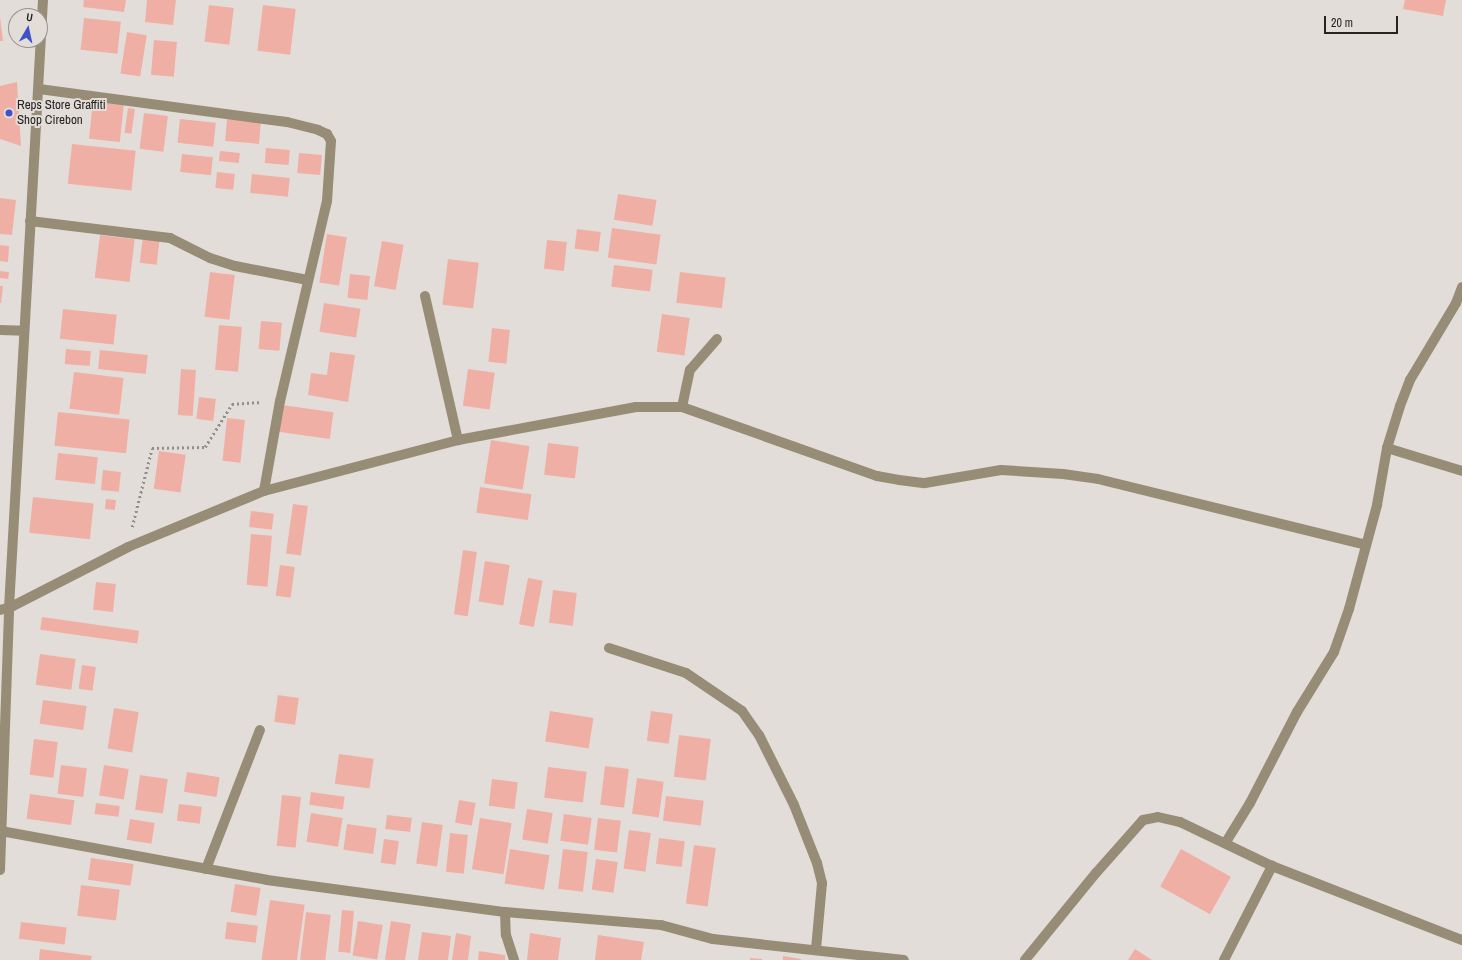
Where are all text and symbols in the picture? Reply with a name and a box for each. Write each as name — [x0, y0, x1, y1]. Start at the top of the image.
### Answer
north arrow — [8, 8, 48, 48]
scale bar — [1326, 8, 1400, 34]
text: U — [25, 10, 34, 25]
text: 20 m — [1331, 15, 1353, 31]
place label: Reps Store Graffiti Shop Cirebon — [17, 98, 106, 129]
marker: Reps Store Graffiti Shop Cirebon — [4, 108, 14, 118]

